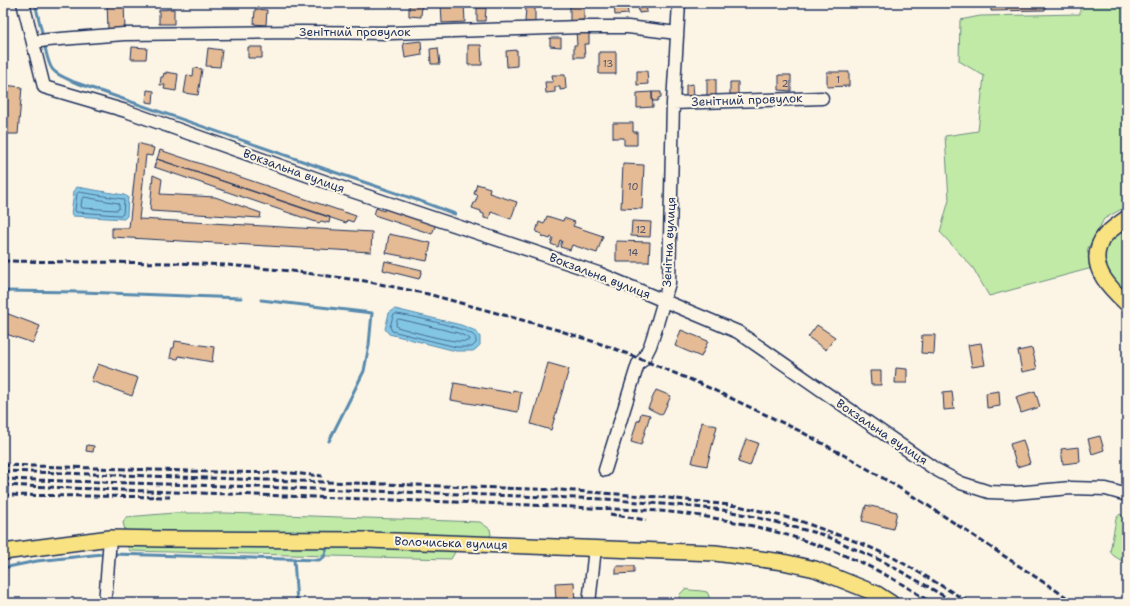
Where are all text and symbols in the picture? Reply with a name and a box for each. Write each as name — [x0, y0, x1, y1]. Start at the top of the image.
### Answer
street label: Зенітний провулок — [299, 24, 411, 40]
house number: 13 — [603, 57, 613, 70]
house number: 1 — [836, 73, 840, 86]
house number: 2 — [782, 77, 789, 90]
street label: Зенітний провулок — [691, 90, 804, 110]
street label: Вокзальна вулиця — [241, 145, 347, 197]
house number: 10 — [628, 180, 638, 193]
street label: Зенітна вулиця — [659, 196, 679, 288]
house number: 12 — [636, 223, 646, 236]
house number: 14 — [628, 246, 638, 259]
street label: Вокзальна вулиця — [547, 249, 653, 303]
street label: Вокзальна вулиця — [833, 395, 931, 469]
street label: Волочиська вулиця — [394, 533, 508, 553]

